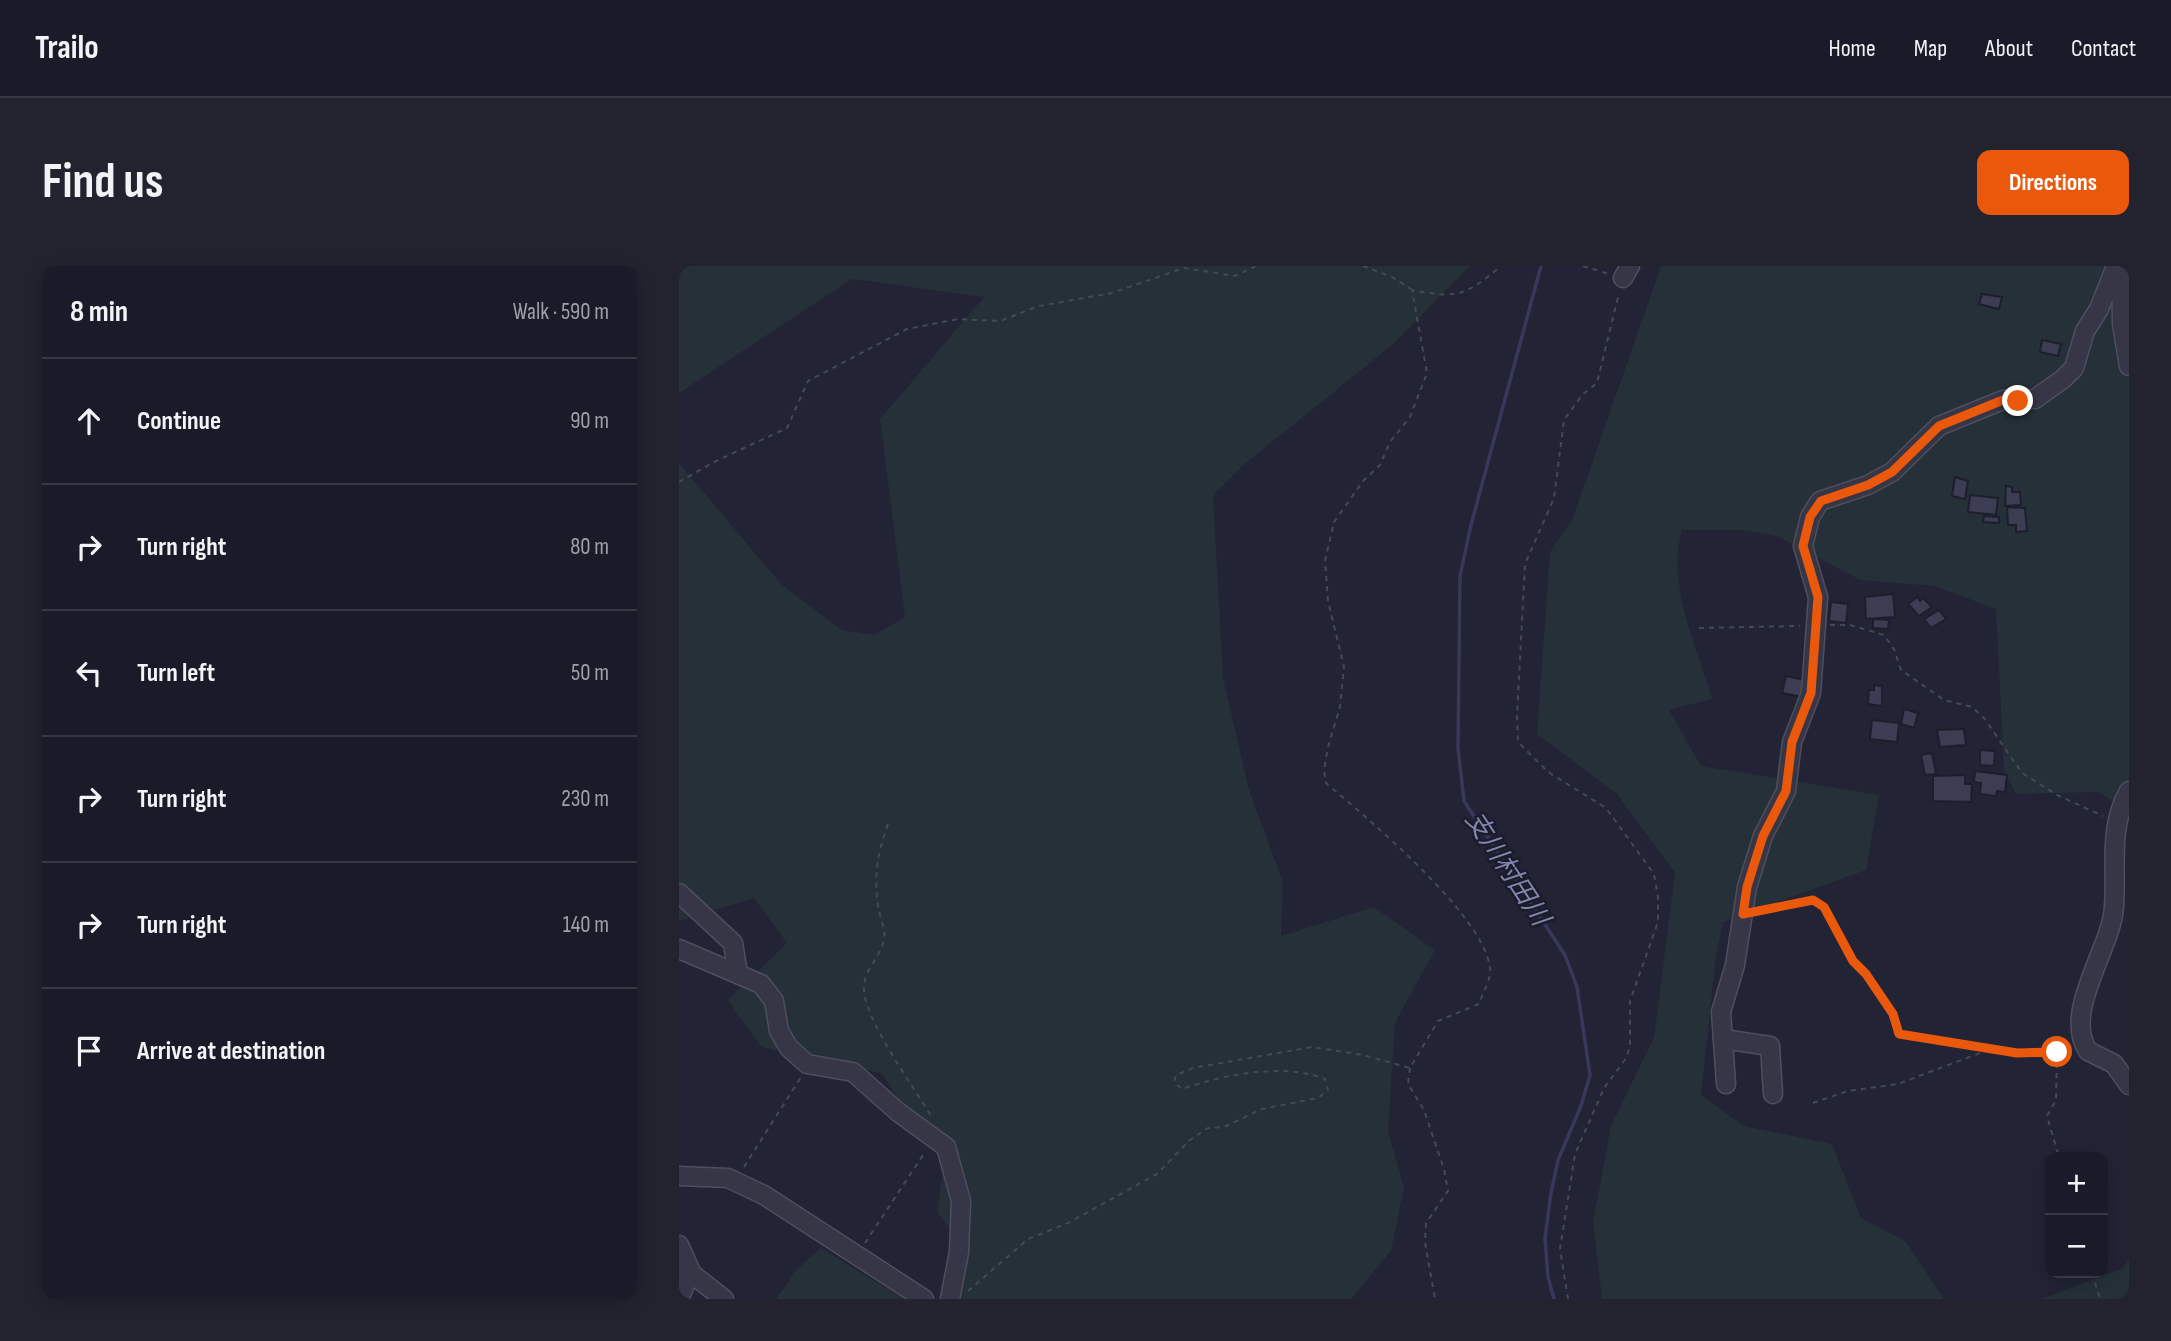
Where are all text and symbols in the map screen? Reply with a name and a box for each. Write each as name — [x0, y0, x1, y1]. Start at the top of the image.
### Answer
text: Trailo — [35, 28, 99, 68]
text: Home — [1828, 34, 1876, 63]
text: Map — [1914, 34, 1947, 63]
text: About — [1985, 34, 2033, 63]
text: Contact — [2071, 34, 2136, 63]
button: Directions — [1977, 150, 2129, 215]
text: Find us — [42, 153, 164, 212]
text: 8 min — [70, 294, 128, 330]
text: Walk · 590 m — [513, 298, 609, 326]
route end — [2002, 385, 2033, 416]
icon: ahead — [70, 402, 108, 440]
text: Continue — [137, 406, 221, 437]
text: 90 m — [570, 407, 609, 435]
icon: right — [70, 528, 108, 566]
text: Turn right — [137, 532, 226, 563]
text: 80 m — [570, 533, 609, 561]
icon: left — [70, 654, 108, 692]
text: Turn left — [137, 658, 215, 689]
text: 50 m — [571, 659, 609, 687]
icon: right — [70, 780, 108, 818]
text: Turn right — [137, 784, 226, 815]
text: 230 m — [561, 785, 609, 813]
water label: 支川村田川 — [1458, 806, 1557, 934]
icon: right — [70, 906, 108, 944]
text: Turn right — [137, 910, 226, 941]
text: 140 m — [563, 911, 609, 939]
icon: arrive — [70, 1032, 108, 1070]
text: Arrive at destination — [137, 1036, 325, 1067]
route start — [2041, 1036, 2072, 1067]
map controls — [2045, 1152, 2108, 1278]
button: + — [2045, 1152, 2108, 1215]
button: − — [2045, 1215, 2108, 1278]

